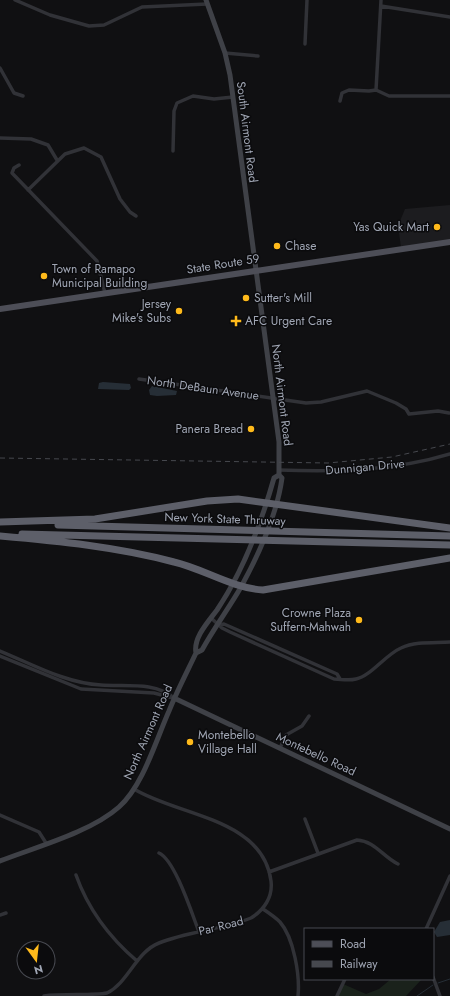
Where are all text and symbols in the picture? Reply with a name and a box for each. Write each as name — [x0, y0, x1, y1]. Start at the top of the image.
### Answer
street label: South Airmont Road — [232, 80, 262, 184]
place label: Yas Quick Mart — [353, 218, 429, 236]
marker: Yas Quick Mart — [432, 222, 442, 232]
place label: Chase — [285, 237, 316, 255]
marker: Chase — [272, 241, 282, 251]
street label: State Route 59 — [185, 249, 261, 279]
place label: Town of Ramapo Municipal Building — [52, 260, 147, 292]
marker: Town of Ramapo Municipal Building — [39, 271, 49, 281]
place label: Sutter's Mill — [254, 289, 312, 307]
marker: Sutter's Mill — [241, 293, 251, 303]
place label: Jersey Mike's Subs — [112, 295, 172, 327]
marker: Jersey Mike's Subs — [174, 306, 184, 316]
place label: AFC Urgent Care — [245, 312, 332, 330]
marker: AFC Urgent Care — [230, 315, 242, 327]
street label: North Airmont Road — [267, 343, 297, 447]
street label: North DeBaun Avenue — [146, 371, 260, 405]
place label: Panera Bread — [176, 420, 243, 438]
marker: Panera Bread — [246, 424, 256, 434]
street label: Dunnigan Drive — [325, 455, 405, 479]
street label: New York State Thruway — [164, 508, 287, 530]
place label: Crowne Plaza Suffern-Mahwah — [270, 604, 351, 636]
marker: Crowne Plaza Suffern-Mahwah — [354, 615, 364, 625]
street label: North Airmont Road — [119, 682, 177, 782]
place label: Montebello Village Hall — [198, 726, 257, 758]
street label: Montebello Road — [273, 728, 359, 780]
marker: Montebello Village Hall — [185, 737, 195, 747]
street label: Par Road — [197, 912, 245, 940]
legend — [304, 928, 434, 980]
text: Road — [340, 935, 366, 953]
north arrow — [16, 940, 56, 980]
text: Railway — [340, 955, 378, 973]
text: N — [32, 961, 45, 979]

